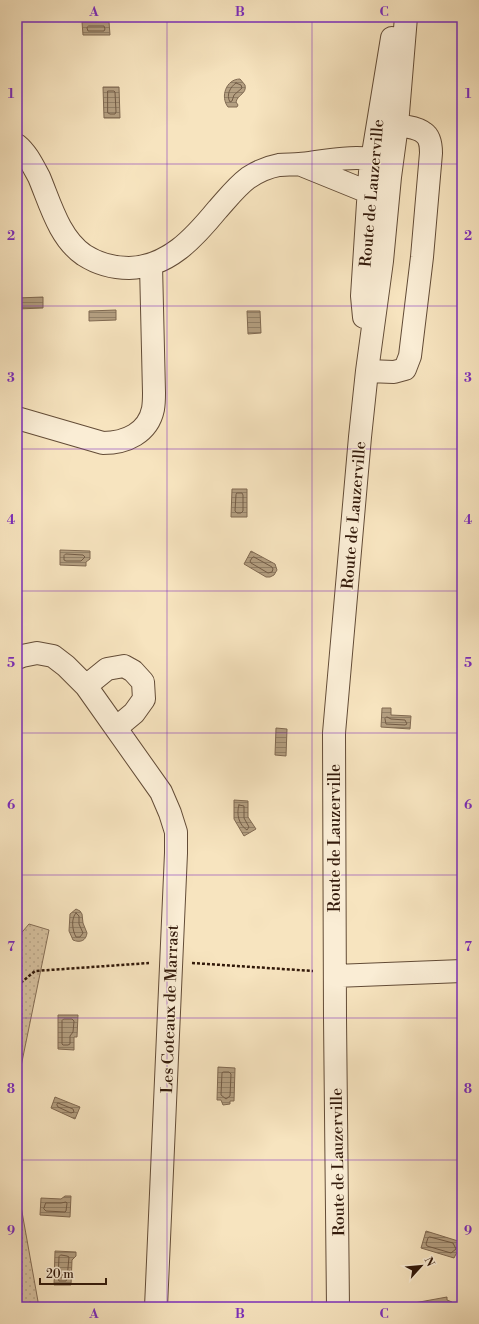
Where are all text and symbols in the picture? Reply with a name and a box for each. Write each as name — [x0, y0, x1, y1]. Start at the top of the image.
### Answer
text: A — [88, 4, 99, 20]
text: B — [235, 4, 245, 20]
text: C — [379, 4, 389, 20]
text: 1 — [8, 86, 15, 102]
text: 1 — [465, 86, 472, 102]
street label: Route de Lauzerville — [356, 118, 388, 268]
text: 2 — [7, 228, 15, 244]
text: 2 — [464, 228, 472, 244]
text: 3 — [7, 370, 15, 386]
text: 3 — [464, 370, 472, 386]
street label: Route de Lauzerville — [338, 440, 370, 590]
text: 4 — [7, 512, 16, 528]
text: 4 — [464, 512, 473, 528]
text: 5 — [7, 655, 15, 671]
text: 5 — [464, 655, 472, 671]
street label: Route de Lauzerville — [325, 764, 345, 912]
text: 6 — [7, 797, 15, 813]
text: 6 — [464, 797, 472, 813]
street label: Les Coteaux de Marrast — [157, 924, 183, 1094]
text: 7 — [7, 939, 15, 955]
text: 7 — [464, 939, 472, 955]
text: 8 — [7, 1081, 15, 1097]
text: 8 — [464, 1081, 472, 1097]
street label: Route de Lauzerville — [327, 1088, 349, 1236]
text: 9 — [7, 1223, 15, 1239]
text: 9 — [464, 1223, 472, 1239]
north arrow — [401, 1246, 441, 1286]
text: N — [421, 1255, 437, 1269]
scale bar — [40, 1260, 106, 1286]
text: 20 m — [46, 1267, 74, 1282]
text: A — [88, 1306, 99, 1322]
text: B — [235, 1306, 245, 1322]
text: C — [379, 1306, 389, 1322]

